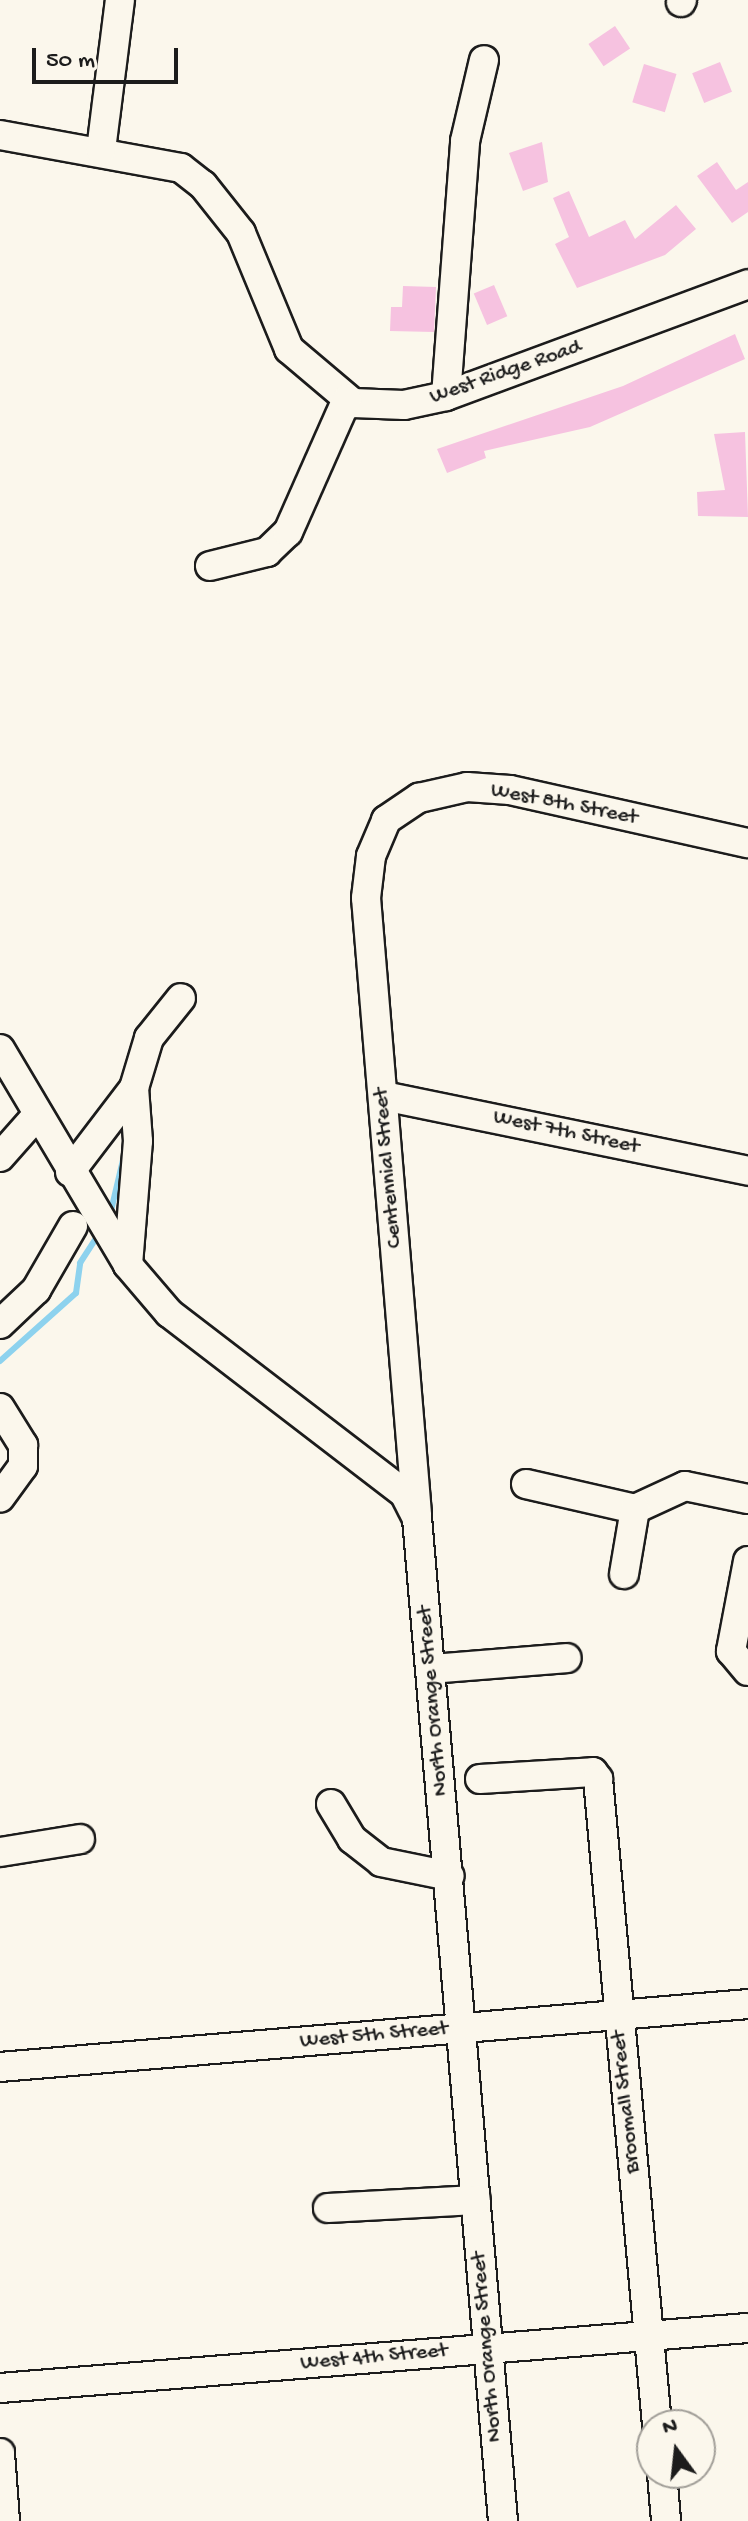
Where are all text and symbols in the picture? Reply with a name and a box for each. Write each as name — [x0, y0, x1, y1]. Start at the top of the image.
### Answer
scale bar — [36, 32, 182, 82]
text: 50 m — [46, 47, 95, 76]
street label: West Ridge Road — [427, 335, 585, 411]
street label: West 8th Street — [488, 778, 640, 832]
street label: Centennial Street — [369, 1087, 409, 1249]
street label: West 7th Street — [491, 1105, 641, 1161]
street label: North Orange Street — [413, 1605, 455, 1797]
street label: West 5th Street — [299, 2016, 449, 2056]
street label: Broomall Street — [606, 2029, 648, 2175]
street label: North Orange Street — [467, 2251, 509, 2443]
street label: West 4th Street — [299, 2338, 449, 2378]
north arrow — [636, 2409, 716, 2489]
text: N — [660, 2413, 681, 2442]

